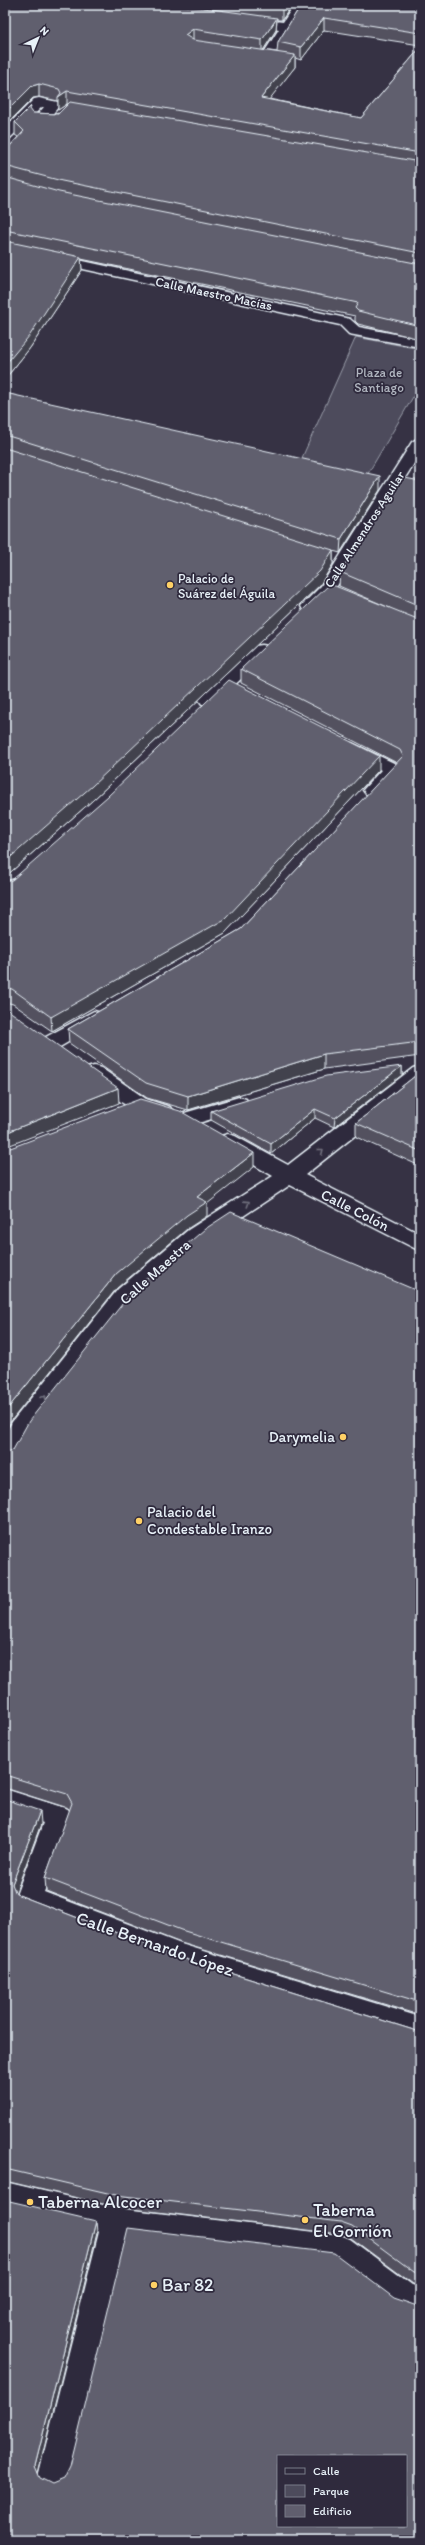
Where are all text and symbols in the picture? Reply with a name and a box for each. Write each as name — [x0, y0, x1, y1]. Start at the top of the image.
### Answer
north arrow — [18, 18, 58, 58]
text: N — [37, 24, 52, 38]
street label: Calle Maestro Macías — [154, 274, 274, 313]
park label: Plaza de Santiago — [354, 365, 404, 395]
street label: Calle Almendros Aguilar — [321, 468, 408, 590]
place label: Palacio de Suárez del Águila — [178, 571, 276, 601]
marker: Palacio de Suárez del Águila — [165, 580, 175, 590]
one-way arrow — [316, 1149, 323, 1156]
street label: Calle Colón — [318, 1185, 393, 1235]
one-way arrow — [243, 1200, 250, 1208]
street label: Calle Maestra — [116, 1235, 195, 1308]
one-way arrow — [40, 1395, 47, 1402]
place label: Darymelia — [269, 1428, 335, 1446]
marker: Darymelia — [338, 1432, 348, 1442]
place label: Palacio del Condestable Iranzo — [147, 1503, 272, 1538]
marker: Palacio del Condestable Iranzo — [134, 1516, 144, 1526]
street label: Calle Bernardo López — [73, 1907, 237, 1981]
place label: Taberna Alcocer — [38, 2191, 163, 2213]
marker: Taberna Alcocer — [25, 2197, 35, 2207]
place label: Taberna El Gorrión — [313, 2199, 392, 2242]
marker: Taberna El Gorrión — [300, 2215, 310, 2225]
place label: Bar 82 — [162, 2274, 214, 2296]
marker: Bar 82 — [149, 2280, 159, 2290]
legend — [277, 2455, 407, 2527]
text: Calle — [313, 2464, 340, 2478]
text: Parque — [313, 2484, 349, 2498]
text: Edificio — [313, 2504, 352, 2518]

